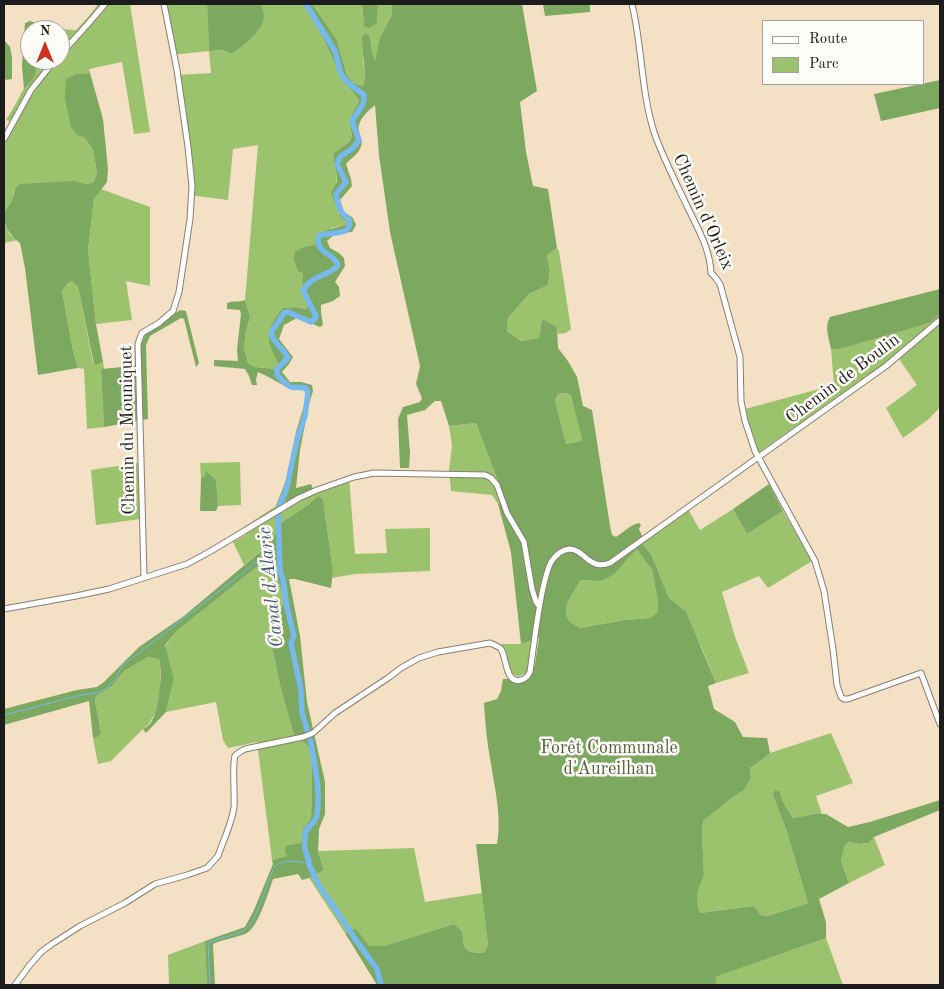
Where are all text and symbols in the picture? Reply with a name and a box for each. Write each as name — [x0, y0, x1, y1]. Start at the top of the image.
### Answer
north arrow — [20, 20, 70, 70]
legend — [762, 20, 924, 85]
text: N — [40, 24, 50, 38]
text: Route — [809, 32, 847, 47]
text: Parc — [809, 57, 839, 72]
street label: Chemin d'Orleix — [668, 150, 738, 274]
street label: Chemin de Boulin — [782, 329, 904, 429]
street label: Chemin du Mouniquet — [116, 345, 140, 515]
water label: Canal d'Alaric — [253, 525, 289, 649]
park label: Forêt Communale d'Aureilhan — [540, 737, 678, 780]

